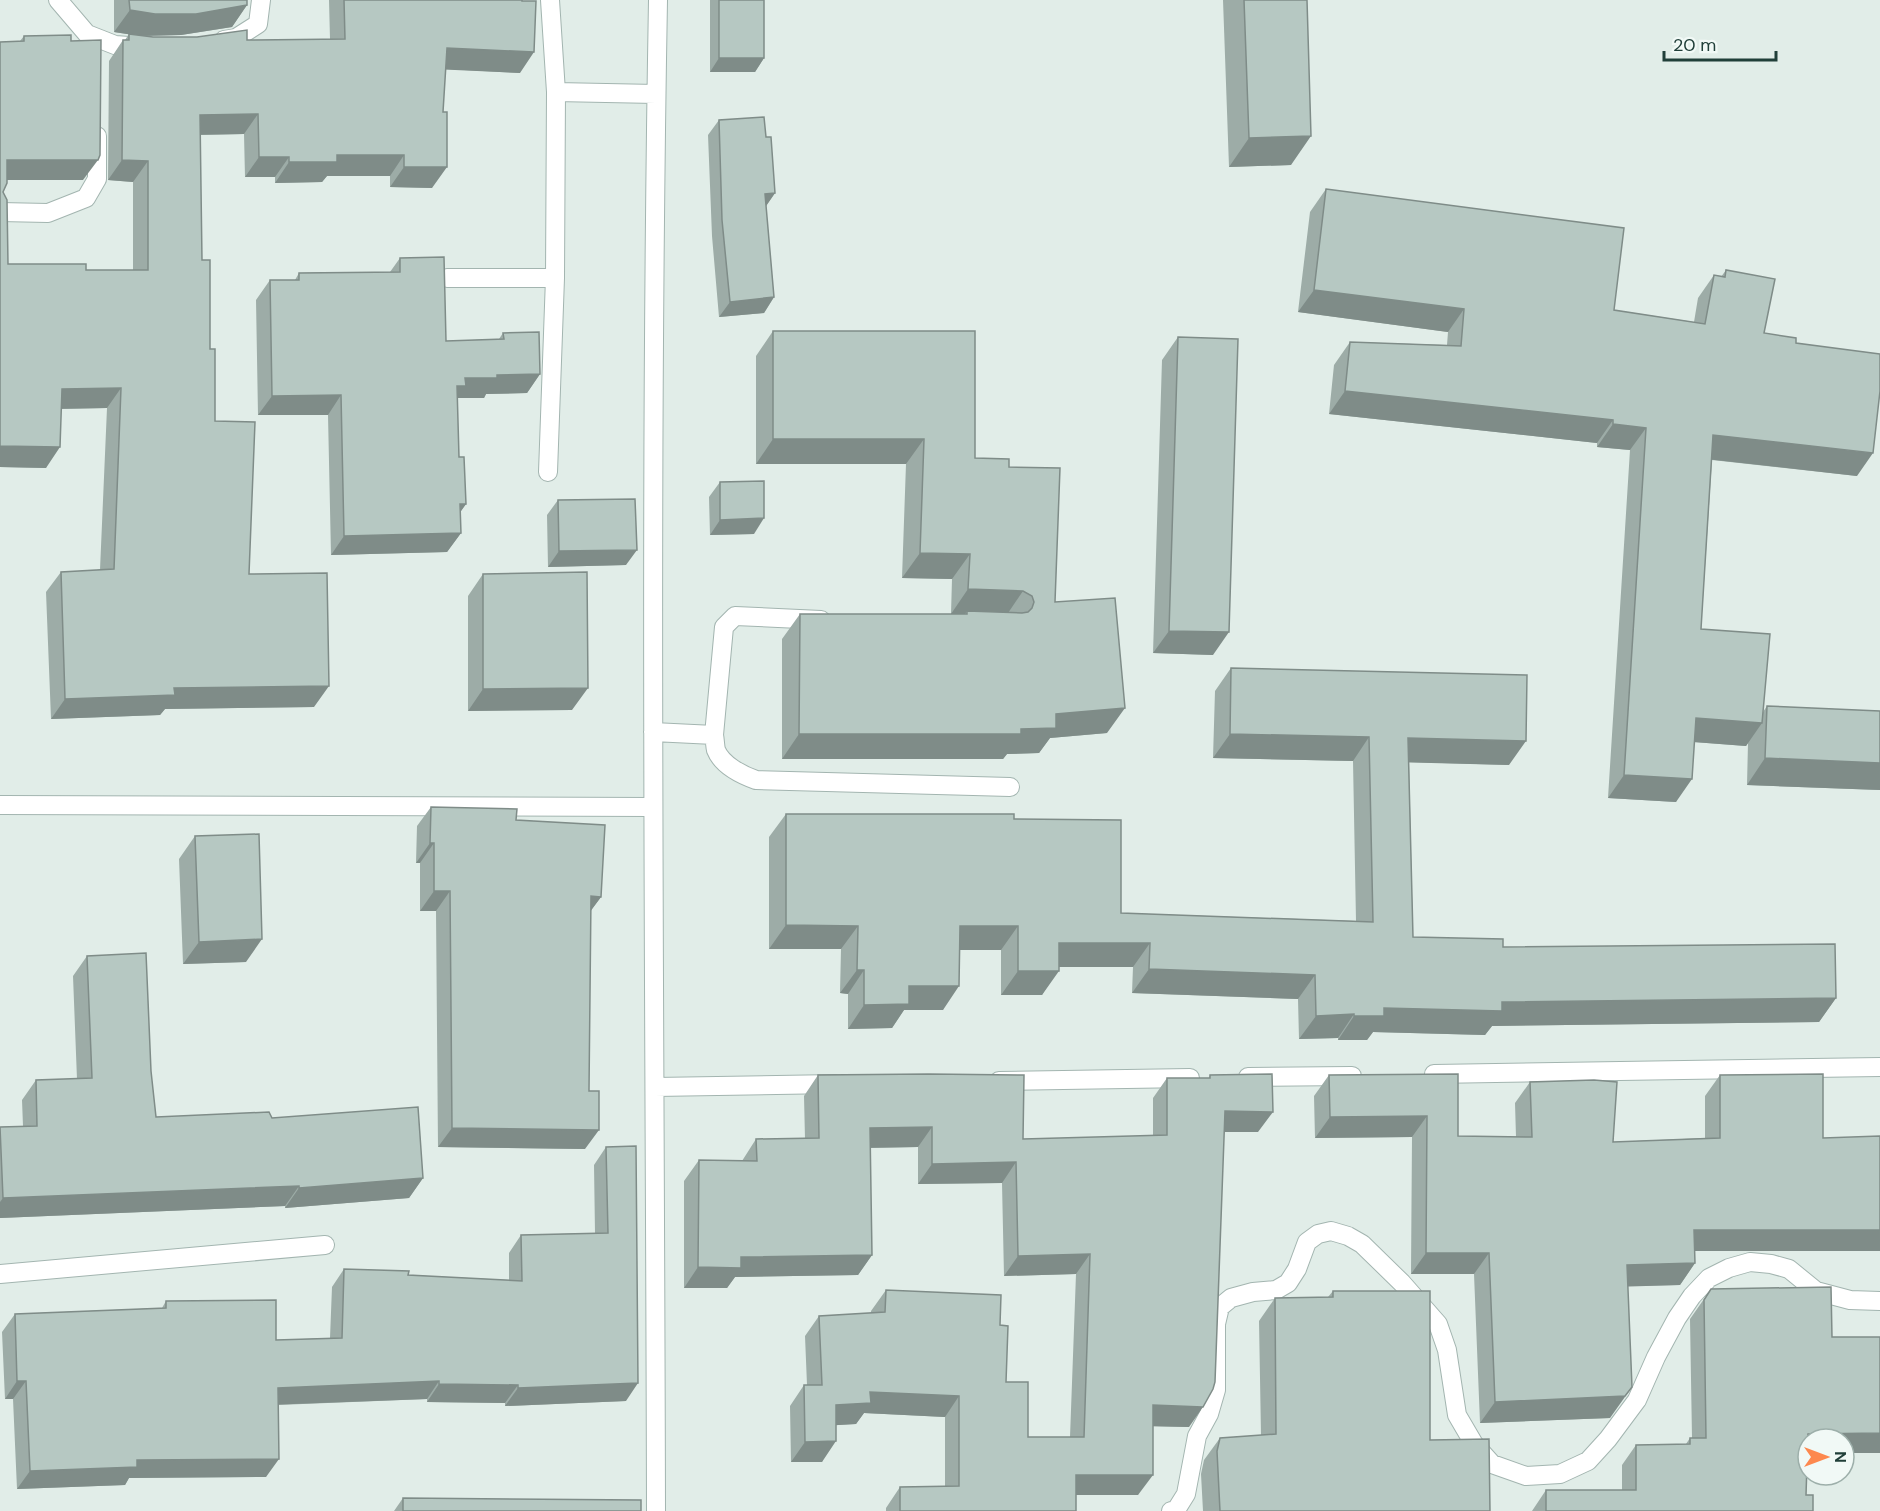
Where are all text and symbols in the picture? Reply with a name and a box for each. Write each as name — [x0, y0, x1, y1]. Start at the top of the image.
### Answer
scale bar — [1664, 24, 1776, 62]
text: 20 m — [1673, 33, 1716, 57]
north arrow — [1796, 1427, 1856, 1487]
text: N — [1830, 1451, 1851, 1463]

